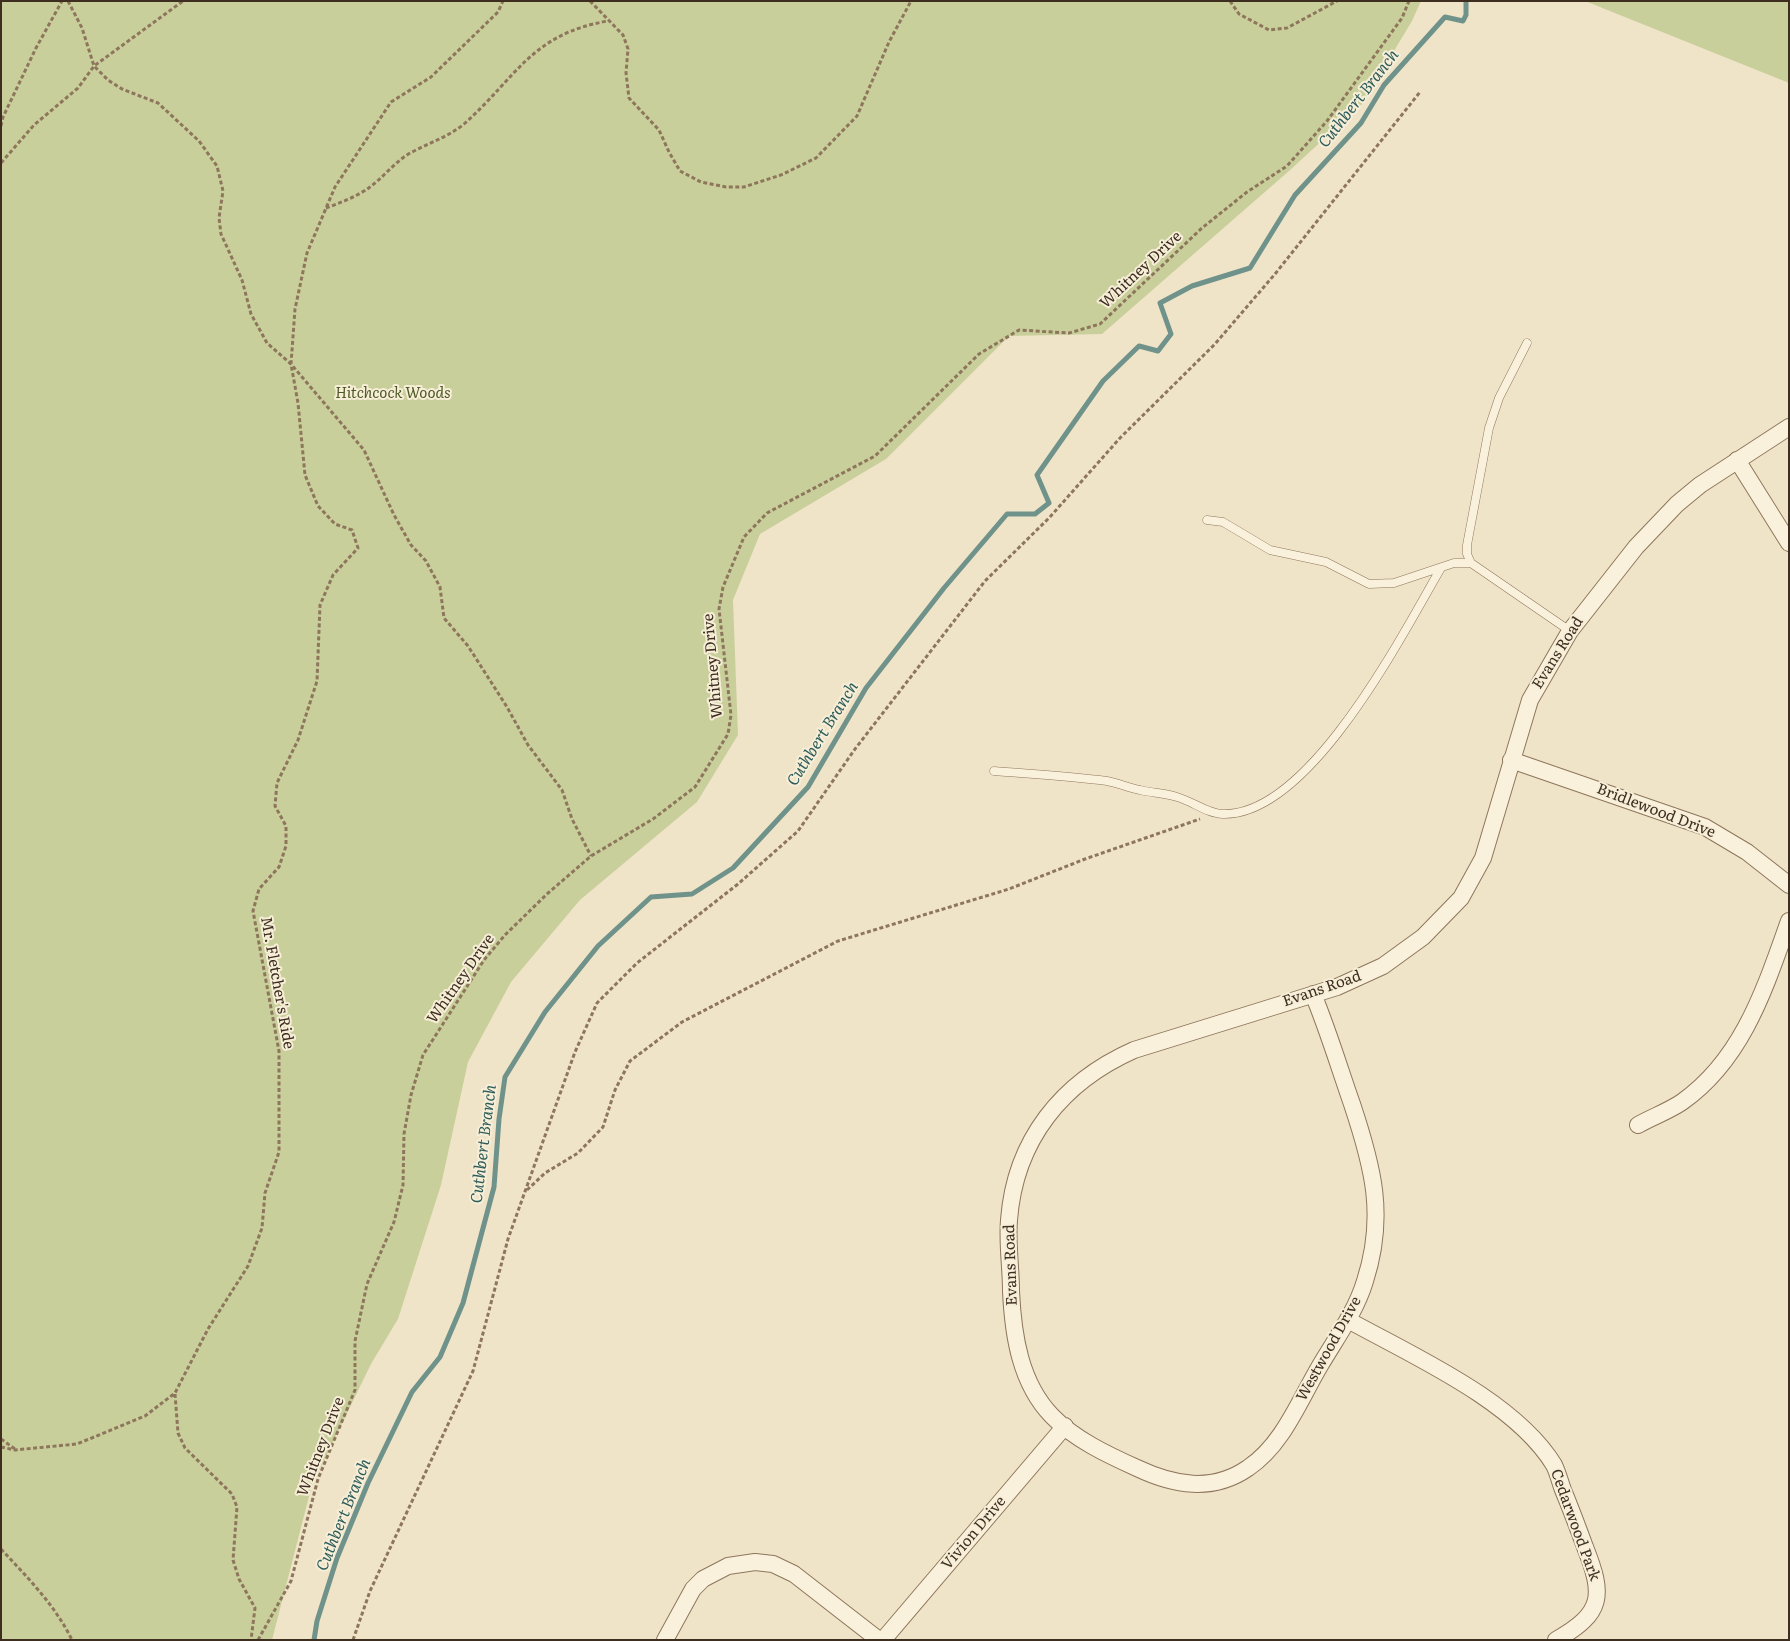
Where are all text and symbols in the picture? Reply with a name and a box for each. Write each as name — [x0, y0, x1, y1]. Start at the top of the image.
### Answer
water label: Cuthbert Branch — [1315, 46, 1403, 152]
street label: Whitney Drive — [1096, 228, 1186, 312]
park label: Hitchcock Woods — [335, 385, 451, 403]
street label: Whitney Drive — [699, 613, 727, 719]
street label: Evans Road — [1529, 614, 1587, 692]
water label: Cuthbert Branch — [783, 678, 863, 790]
street label: Bridlewood Drive — [1594, 780, 1718, 842]
street label: Mr. Fletcher's Ride — [257, 916, 297, 1050]
street label: Whitney Drive — [423, 931, 499, 1027]
street label: Evans Road — [1280, 967, 1364, 1011]
water label: Cuthbert Branch — [467, 1084, 501, 1204]
street label: Evans Road — [1001, 1224, 1021, 1306]
street label: Westwood Drive — [1293, 1294, 1365, 1404]
street label: Whitney Drive — [294, 1395, 348, 1499]
water label: Cuthbert Branch — [313, 1456, 375, 1574]
street label: Cedarwood Park — [1546, 1467, 1604, 1583]
street label: Vivion Drive — [938, 1493, 1010, 1573]

